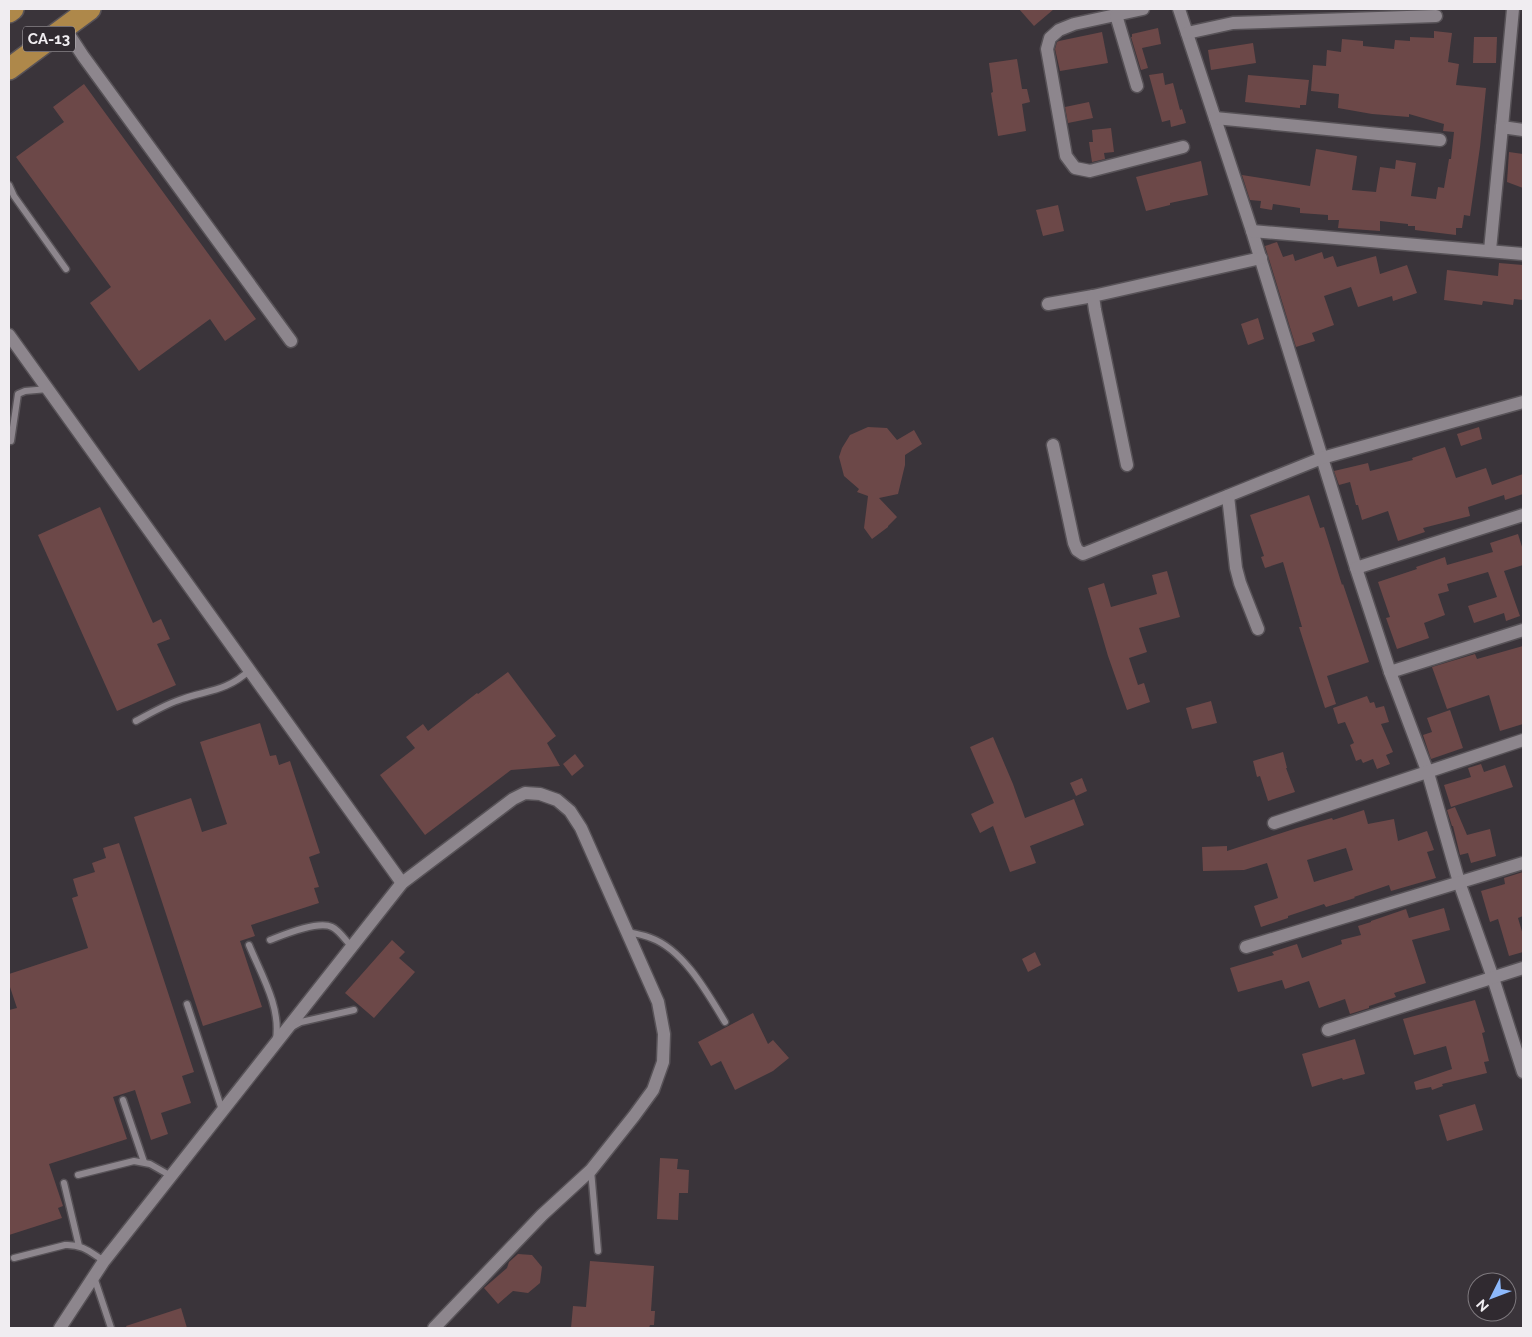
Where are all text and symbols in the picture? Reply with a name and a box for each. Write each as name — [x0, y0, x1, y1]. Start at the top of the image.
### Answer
road number: CA-13 — [23, 26, 75, 52]
north arrow — [1467, 1272, 1517, 1322]
text: N — [1473, 1296, 1492, 1315]

